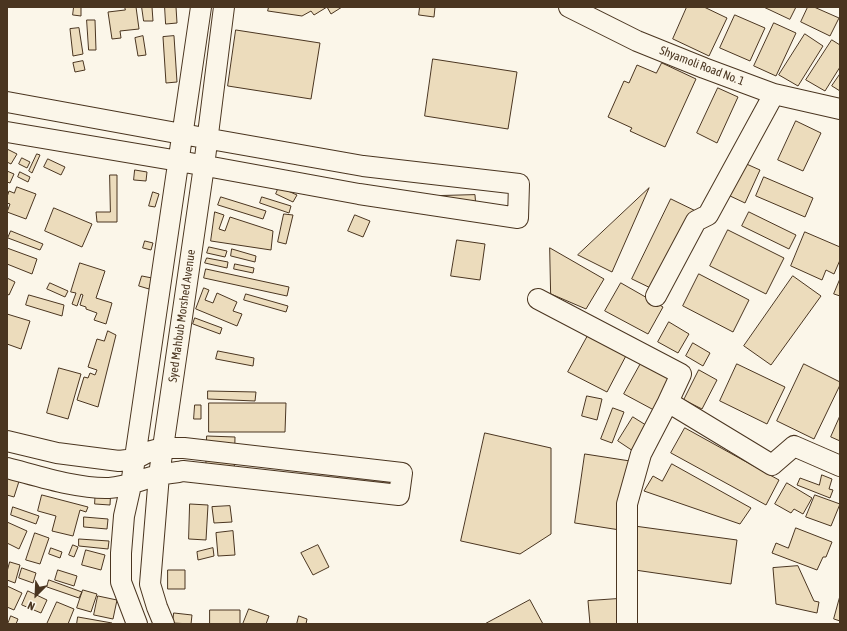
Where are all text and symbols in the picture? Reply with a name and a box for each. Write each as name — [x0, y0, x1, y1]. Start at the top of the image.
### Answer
street label: Shyamoli Road No. 1 — [657, 43, 747, 89]
street label: Syed Mahbub Morshed Avenue — [166, 249, 198, 383]
north arrow — [16, 575, 56, 615]
text: N — [26, 599, 37, 613]

